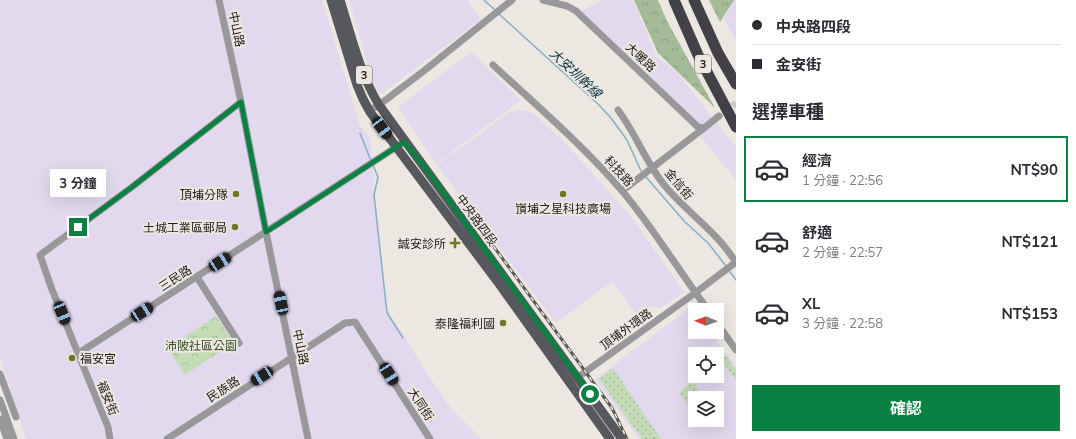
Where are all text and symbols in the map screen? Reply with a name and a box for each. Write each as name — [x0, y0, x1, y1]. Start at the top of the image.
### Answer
street label: 中山路 — [226, 10, 248, 48]
text: 中央路四段 — [776, 17, 851, 36]
street label: 大暖路 — [623, 39, 659, 75]
water label: 大安圳幹線 — [547, 45, 607, 102]
road number: 3 — [695, 55, 711, 73]
text: 金安街 — [776, 55, 821, 74]
road number: 3 — [356, 66, 372, 84]
text: 選擇車種 — [752, 100, 824, 123]
car — [370, 115, 394, 141]
icon: car — [754, 151, 790, 187]
text: 經濟 — [802, 151, 832, 170]
street label: 科技路 — [601, 153, 637, 189]
text: NT$90 — [1010, 160, 1058, 179]
street label: 金信街 — [662, 165, 696, 203]
callout: 3 分鐘 — [50, 169, 106, 197]
text: 1 分鐘 · 22:56 — [802, 172, 883, 188]
text: 3 分鐘 — [59, 175, 97, 191]
place label: 頂埔分隊 — [180, 187, 228, 202]
marker: 頂埔分隊 — [231, 189, 241, 199]
marker: 嵿埔之星科技廣場 — [558, 189, 568, 199]
street label: 中央路四段 — [453, 191, 501, 249]
place label: 嵿埔之星科技廣場 — [515, 201, 611, 216]
route end — [69, 218, 87, 236]
place label: 土城工業區郵局 — [143, 220, 227, 235]
marker: 土城工業區郵局 — [230, 222, 240, 232]
icon: car — [754, 223, 790, 259]
text: 舒適 — [802, 223, 832, 242]
text: NT$121 — [1001, 232, 1058, 251]
place label: 誠安診所 — [398, 236, 446, 251]
marker: 誠安診所 — [449, 237, 461, 249]
text: 2 分鐘 · 22:57 — [802, 244, 883, 260]
car — [207, 250, 233, 274]
street label: 三民路 — [156, 262, 194, 294]
car — [273, 290, 289, 316]
text: XL — [802, 294, 820, 313]
icon: car — [754, 295, 790, 331]
car — [52, 300, 72, 326]
car — [129, 300, 155, 324]
north arrow — [688, 303, 724, 339]
map controls — [688, 303, 724, 427]
text: NT$153 — [1001, 304, 1058, 323]
street label: 頂埔外環路 — [597, 305, 655, 353]
text: 3 分鐘 · 22:58 — [802, 315, 883, 331]
place label: 泰隆福利國 — [435, 316, 495, 331]
marker: 泰隆福利國 — [498, 318, 508, 328]
street label: 中山路 — [290, 328, 312, 366]
park label: 沛陂社區公園 — [165, 338, 237, 353]
button: locate — [688, 347, 724, 383]
place label: 福安宮 — [80, 351, 116, 366]
marker: 福安宮 — [67, 353, 77, 363]
car — [377, 361, 401, 387]
car — [249, 364, 275, 388]
street label: 民族路 — [204, 373, 242, 405]
street label: 福安街 — [94, 378, 122, 418]
street label: 大同街 — [405, 385, 437, 423]
route start — [581, 385, 599, 403]
button: 確認 — [752, 385, 1060, 431]
button: layers — [688, 391, 724, 427]

